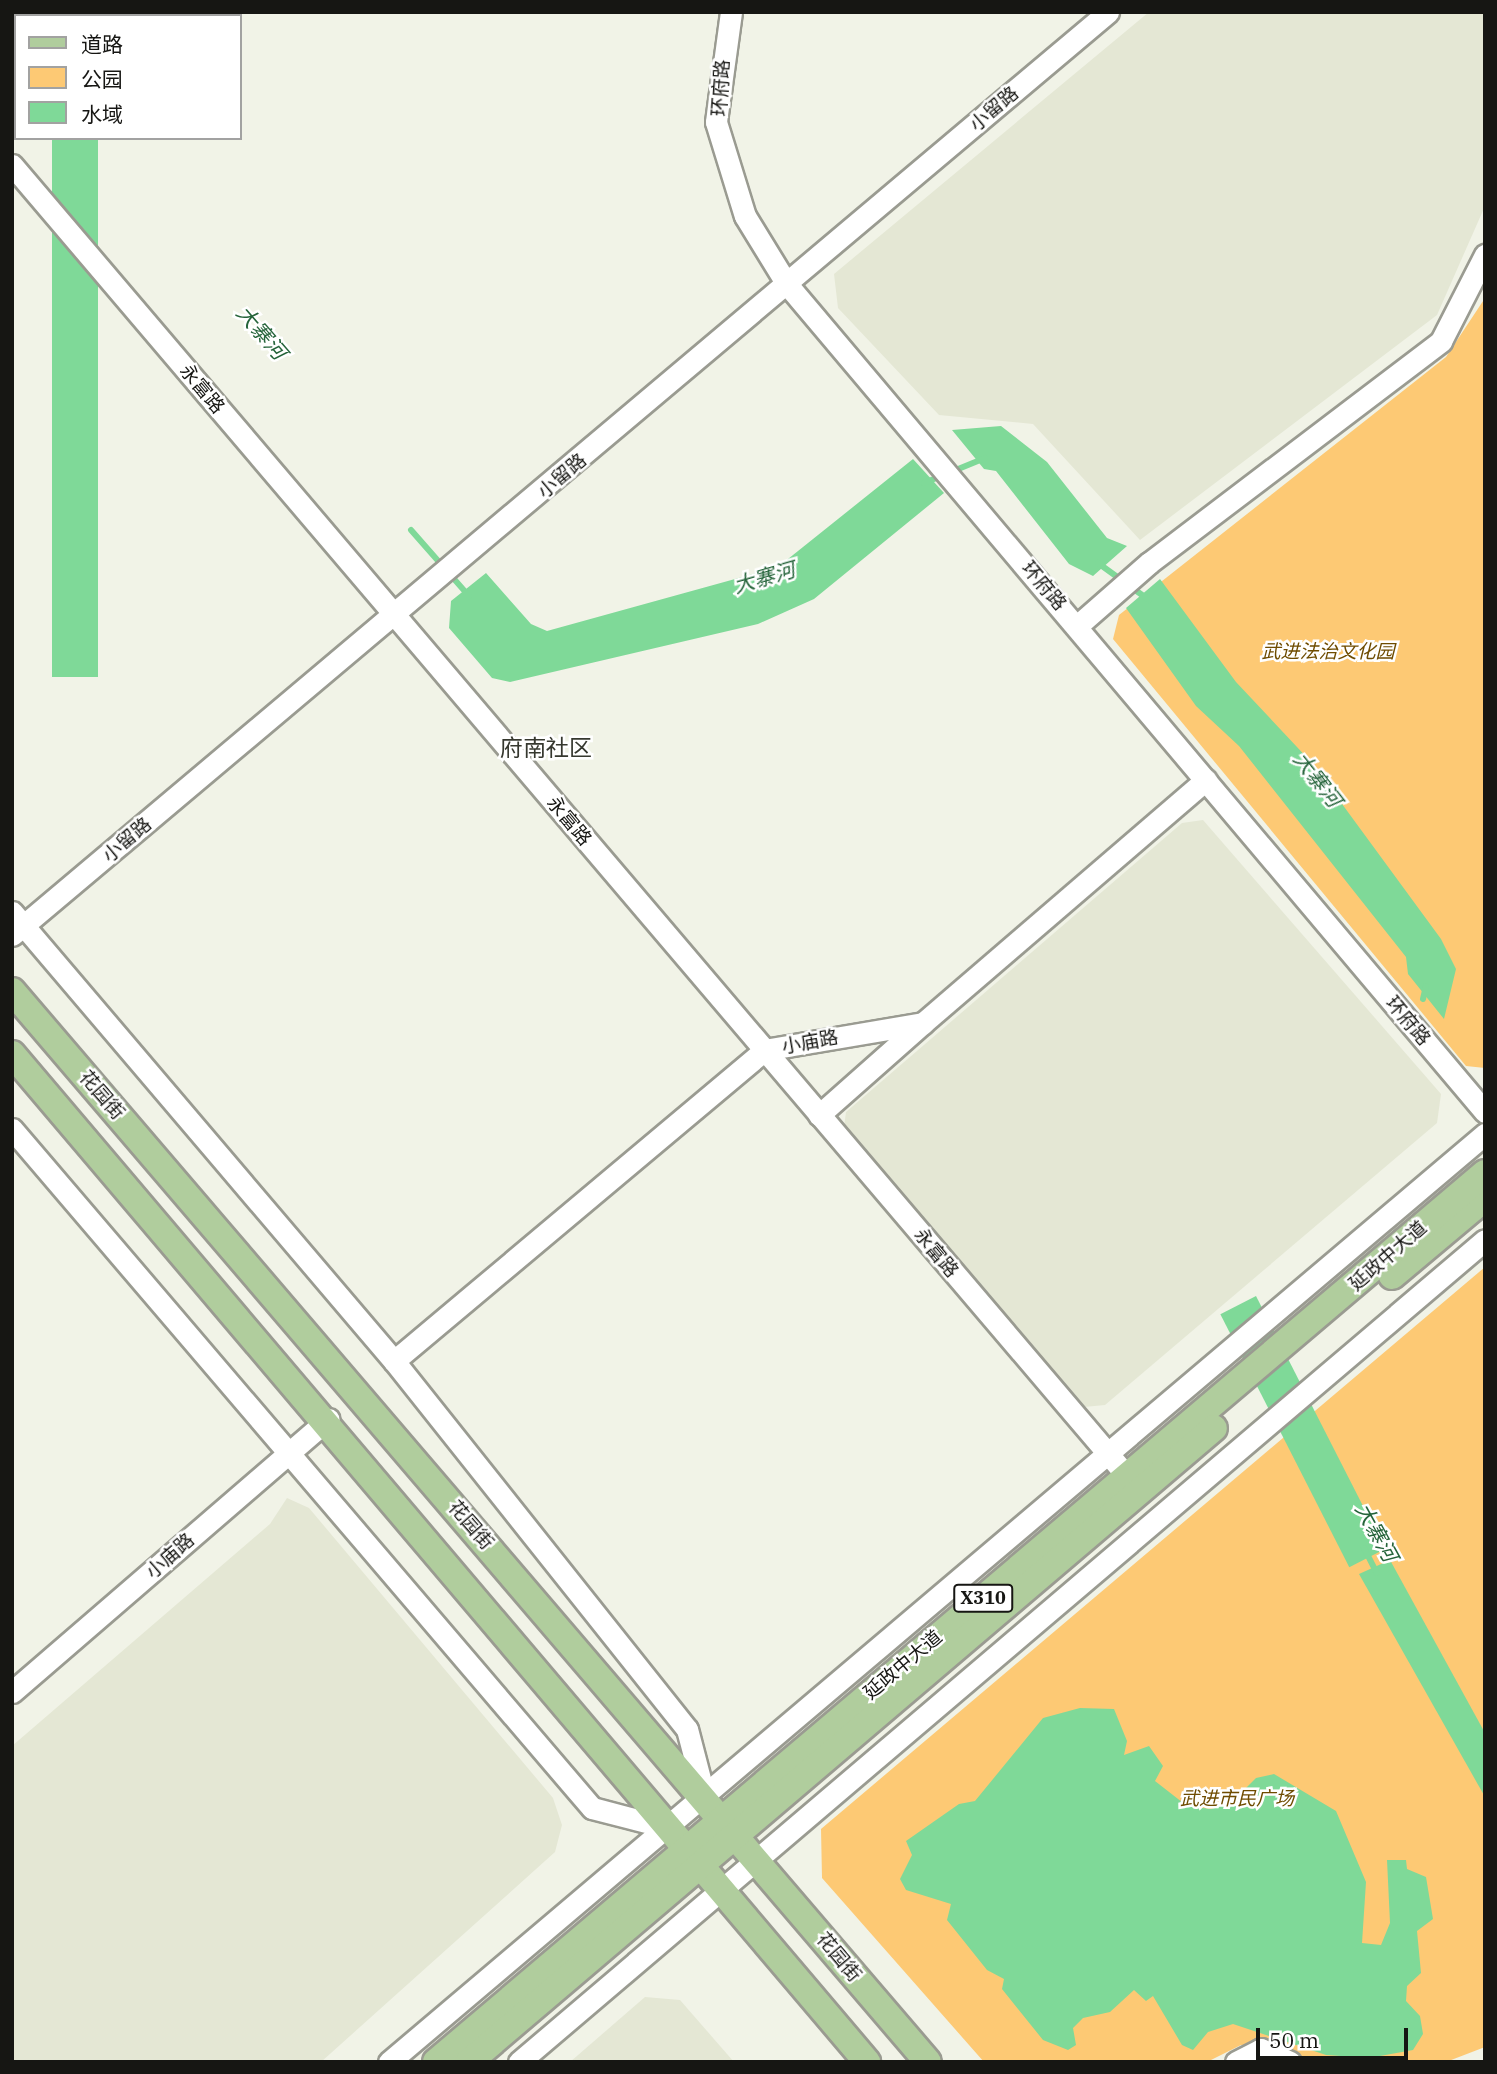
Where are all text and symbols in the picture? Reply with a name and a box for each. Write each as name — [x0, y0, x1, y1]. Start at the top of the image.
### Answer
legend — [14, 14, 242, 140]
text: 道路 — [81, 30, 123, 58]
street label: 环府路 — [708, 59, 734, 117]
text: 公园 — [81, 65, 123, 93]
street label: 小留路 — [965, 82, 1023, 136]
text: 水域 — [81, 100, 123, 128]
water label: 大寨河 — [232, 300, 292, 364]
street label: 永富路 — [175, 360, 229, 418]
street label: 小留路 — [533, 449, 591, 503]
water label: 大寨河 — [730, 556, 798, 598]
street label: 环府路 — [1017, 557, 1071, 615]
park label: 武进法治文化园 — [1262, 641, 1394, 663]
district label: 府南社区 — [500, 733, 592, 761]
water label: 大寨河 — [1289, 746, 1347, 812]
street label: 永富路 — [542, 792, 596, 850]
street label: 小留路 — [98, 813, 156, 867]
street label: 环府路 — [1381, 992, 1435, 1050]
street label: 小庙路 — [780, 1026, 840, 1058]
street label: 花园街 — [75, 1066, 129, 1124]
street label: 延政中大道 — [1345, 1216, 1431, 1296]
street label: 永富路 — [909, 1224, 963, 1282]
street label: 花园街 — [444, 1496, 498, 1554]
water label: 大寨河 — [1351, 1498, 1403, 1566]
street label: 小庙路 — [141, 1529, 199, 1583]
road number: X310 — [953, 1583, 1013, 1612]
street label: 延政中大道 — [859, 1626, 947, 1704]
park label: 武进市民广场 — [1180, 1788, 1294, 1810]
street label: 花园街 — [812, 1928, 866, 1986]
scale bar — [1259, 2014, 1411, 2058]
text: 50 m — [1269, 2026, 1319, 2054]

